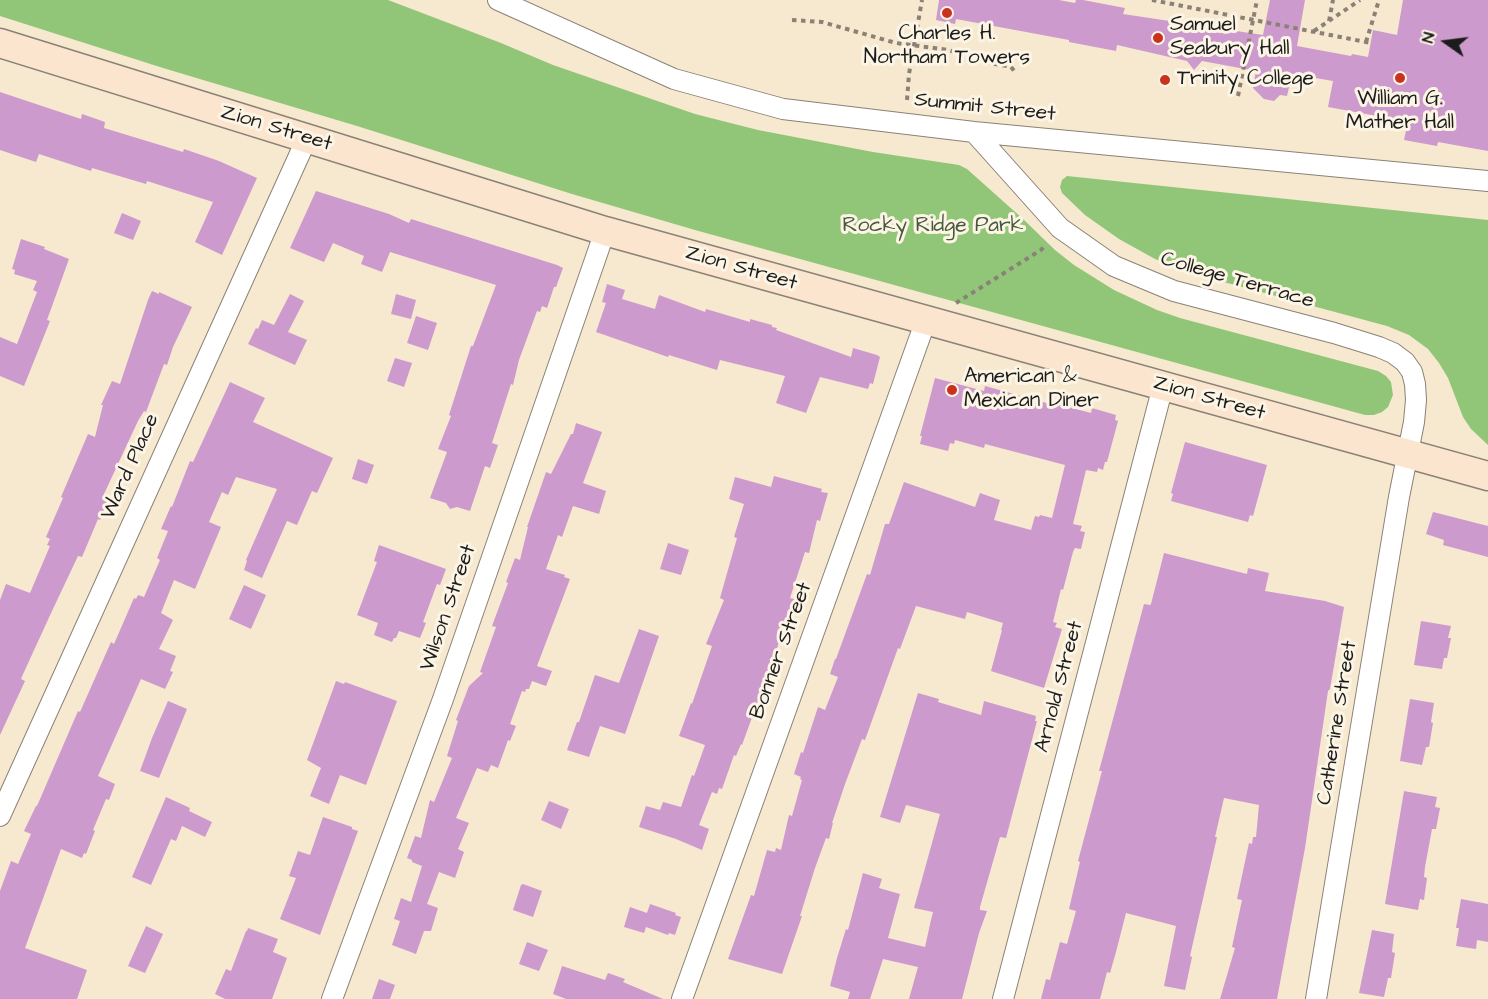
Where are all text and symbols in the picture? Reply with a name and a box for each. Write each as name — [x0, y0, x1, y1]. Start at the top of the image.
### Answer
marker: Charles H. Northam Towers — [940, 6, 954, 20]
north arrow — [1416, 12, 1476, 72]
place label: Samuel Seabury Hall — [1170, 13, 1290, 63]
place label: Charles H. Northam Towers — [864, 22, 1030, 72]
text: N — [1417, 30, 1440, 45]
marker: Samuel Seabury Hall — [1151, 31, 1165, 45]
place label: Trinity College — [1177, 67, 1314, 93]
marker: William G. Mather Hall — [1393, 71, 1407, 85]
marker: Trinity College — [1158, 73, 1172, 87]
place label: William G. Mather Hall — [1346, 87, 1454, 137]
street label: Summit Street — [913, 88, 1057, 128]
street label: Zion Street — [217, 100, 335, 158]
park label: Rocky Ridge Park — [843, 214, 1023, 240]
street label: Zion Street — [682, 241, 800, 297]
street label: College Terrace — [1157, 247, 1317, 315]
place label: American & Mexican Diner — [964, 365, 1099, 415]
street label: Zion Street — [1150, 371, 1268, 427]
marker: American & Mexican Diner — [945, 383, 959, 397]
street label: Ward Place — [96, 410, 166, 524]
street label: Wilson Street — [416, 541, 482, 675]
street label: Bonner Street — [746, 579, 818, 723]
street label: Arnold Street — [1030, 619, 1090, 755]
street label: Catherine Street — [1313, 639, 1363, 807]

